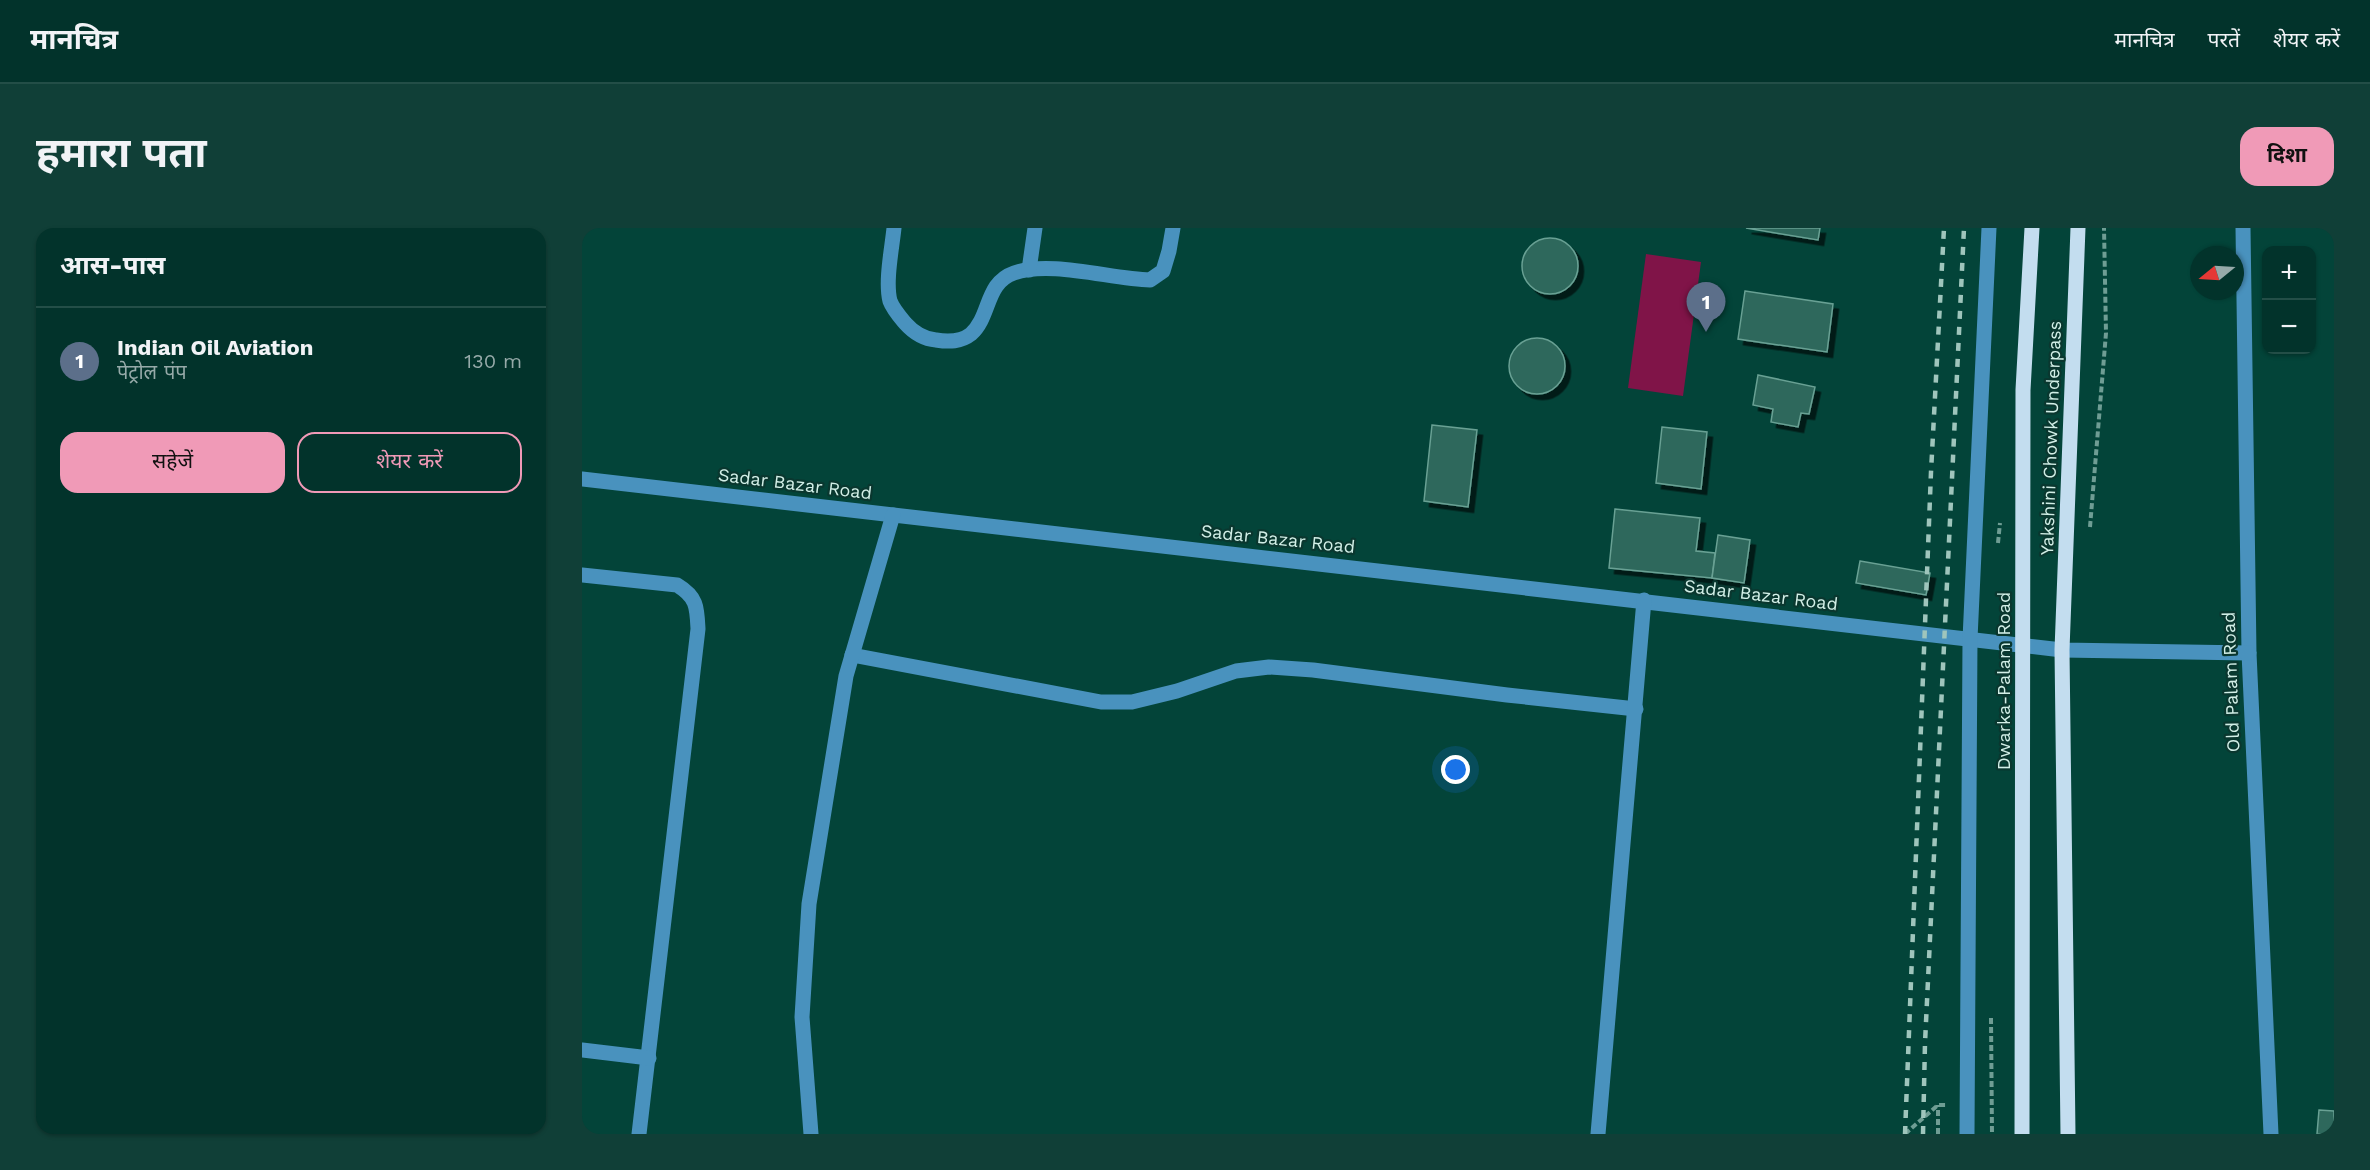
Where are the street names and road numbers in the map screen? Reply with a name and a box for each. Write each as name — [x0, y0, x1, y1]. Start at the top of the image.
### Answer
street label: Yakshini Chowk Underpass — [2036, 320, 2065, 556]
street label: Sadar Bazar Road — [717, 464, 873, 503]
street label: Sadar Bazar Road — [1200, 520, 1356, 557]
street label: Sadar Bazar Road — [1683, 575, 1839, 614]
street label: Dwarka-Palam Road — [1993, 592, 2014, 770]
street label: Old Palam Road — [2218, 611, 2243, 753]

